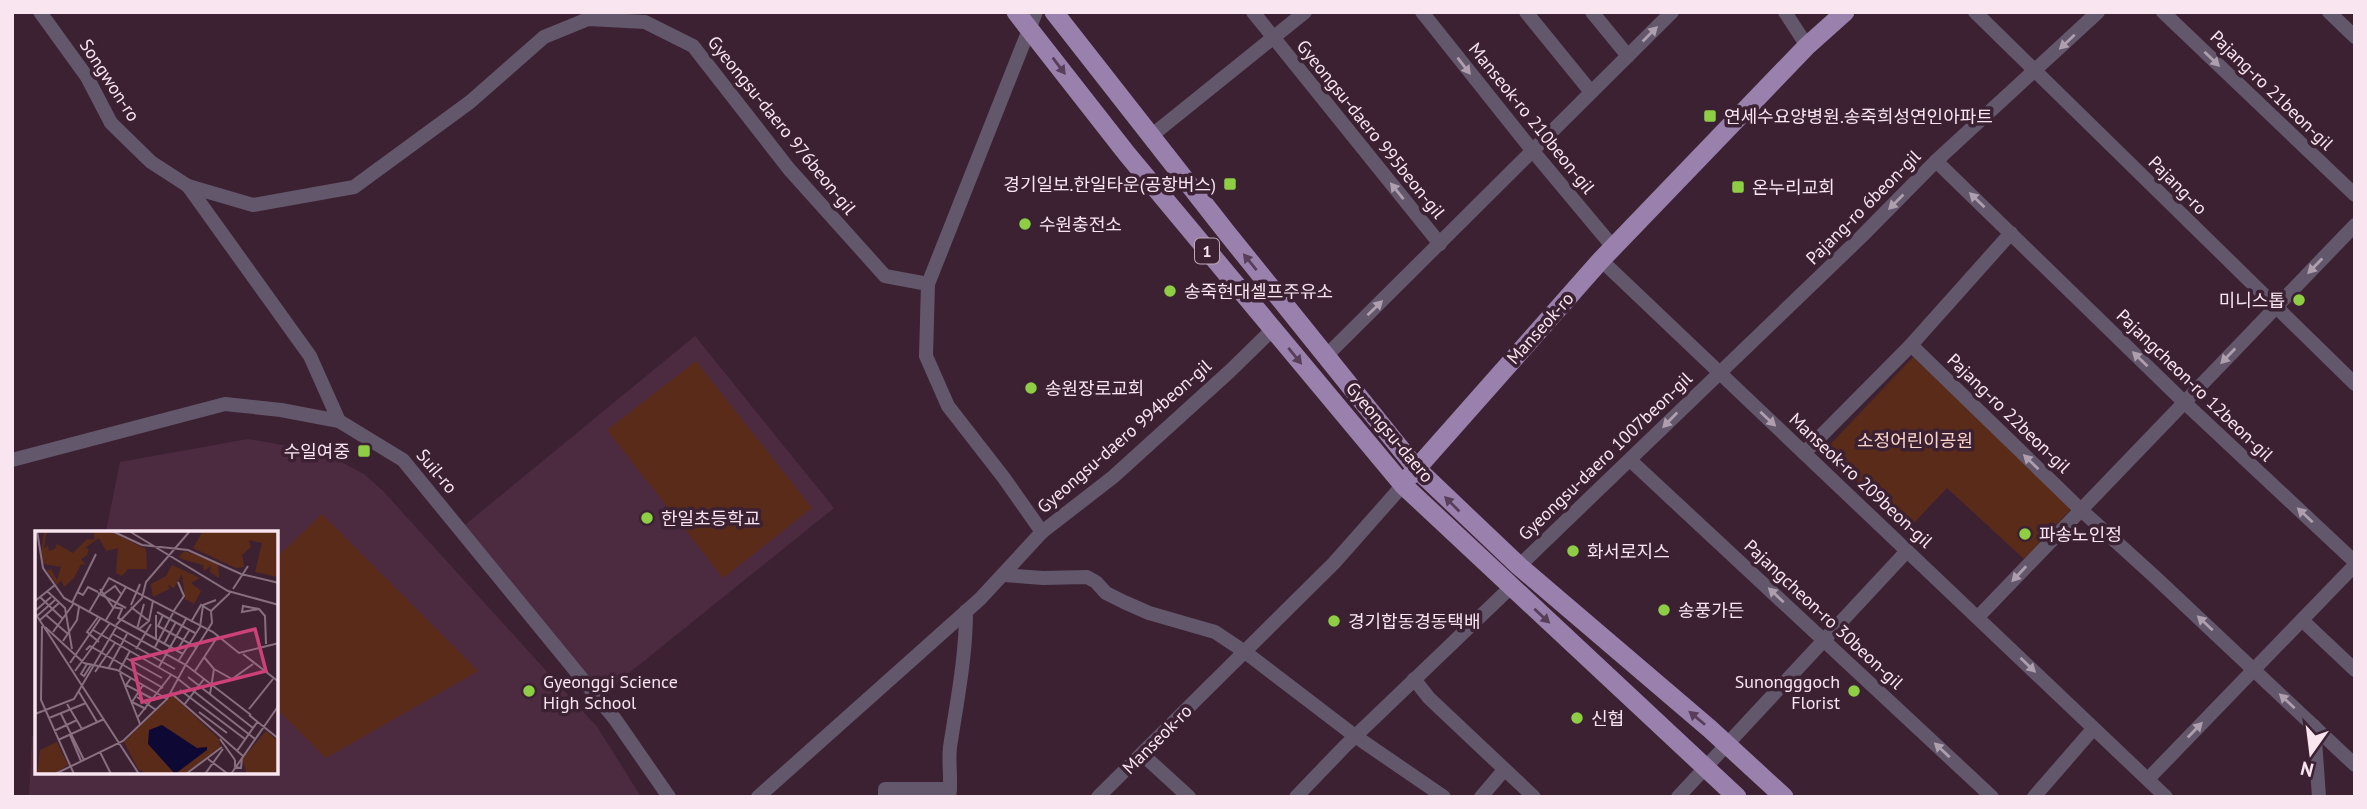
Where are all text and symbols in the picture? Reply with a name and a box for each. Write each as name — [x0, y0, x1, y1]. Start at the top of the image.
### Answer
street label: Pajang-ro 21beon-gil — [2206, 25, 2339, 155]
one-way arrow — [1641, 26, 1658, 42]
street label: Gyeongsu-daero 976beon-gil — [703, 31, 862, 220]
one-way arrow — [2059, 33, 2076, 49]
street label: Songwon-ro — [75, 35, 145, 125]
street label: Gyeongsu-daero 995beon-gil — [1292, 35, 1451, 224]
street label: Manseok-ro 210beon-gil — [1464, 38, 1601, 199]
one-way arrow — [2203, 51, 2220, 67]
one-way arrow — [1457, 56, 1472, 74]
one-way arrow — [1051, 57, 1065, 75]
place label: 연세수요양병원.송죽희성연인아파트 — [1724, 105, 1993, 128]
marker: 연세수요양병원.송죽희성연인아파트 — [1702, 108, 1718, 124]
street label: Pajang-ro 6beon-gil — [1801, 144, 1926, 269]
street label: Pajang-ro — [2144, 151, 2212, 219]
place label: 경기일보.한일타운(공항버스) — [1003, 173, 1216, 196]
marker: 경기일보.한일타운(공항버스) — [1222, 176, 1238, 192]
place label: 온누리교회 — [1752, 176, 1835, 199]
marker: 온누리교회 — [1730, 179, 1746, 195]
one-way arrow — [1390, 182, 1404, 200]
one-way arrow — [1968, 191, 1985, 208]
one-way arrow — [1888, 193, 1905, 210]
place label: 수원충전소 — [1039, 213, 1122, 236]
marker: 수원충전소 — [1017, 216, 1033, 232]
road number: 1 — [1195, 238, 1219, 264]
one-way arrow — [1243, 253, 1258, 271]
one-way arrow — [2307, 257, 2323, 274]
place label: 송죽현대셀프주유소 — [1184, 280, 1333, 303]
marker: 송죽현대셀프주유소 — [1162, 283, 1178, 299]
street label: Manseok-ro — [1502, 287, 1578, 369]
place label: 미니스톱 — [2219, 289, 2285, 312]
marker: 미니스톱 — [2291, 292, 2307, 308]
one-way arrow — [1366, 299, 1383, 316]
street label: Pajangcheon-ro 12beon-gil — [2112, 304, 2279, 466]
one-way arrow — [1287, 348, 1302, 365]
street label: Pajang-ro 22beon-gil — [1943, 348, 2076, 478]
one-way arrow — [2219, 348, 2236, 365]
one-way arrow — [2131, 350, 2148, 367]
street label: Gyeongsu-daero 994beon-gil — [1032, 354, 1216, 518]
street label: Gyeongsu-daero 1007beon-gil — [1513, 366, 1697, 545]
place label: 송원장로교회 — [1045, 377, 1144, 400]
street label: Gyeongsu-daero — [1341, 377, 1439, 487]
marker: 송원장로교회 — [1023, 380, 1039, 396]
street label: Manseok-ro 209beon-gil — [1784, 408, 1938, 553]
one-way arrow — [1661, 411, 1678, 428]
one-way arrow — [1759, 411, 1776, 427]
park label: 소정어린이공원 — [1857, 429, 1973, 452]
place label: 수일여중 — [284, 440, 350, 463]
marker: 수일여중 — [356, 443, 372, 459]
street label: Suil-ro — [412, 444, 462, 498]
one-way arrow — [2023, 454, 2040, 470]
one-way arrow — [1445, 496, 1461, 513]
place label: 한일초등학교 — [661, 507, 760, 530]
one-way arrow — [2296, 507, 2314, 523]
marker: 한일초등학교 — [639, 510, 655, 526]
place label: 파송노인정 — [2039, 523, 2122, 546]
marker: 파송노인정 — [2017, 526, 2033, 542]
inset map — [35, 531, 278, 774]
street label: Pajangcheon-ro 30beon-gil — [1740, 534, 1909, 694]
place label: 화서로지스 — [1587, 540, 1670, 563]
marker: 화서로지스 — [1565, 543, 1581, 559]
one-way arrow — [2011, 565, 2028, 582]
one-way arrow — [1768, 588, 1785, 604]
place label: 송풍가든 — [1678, 599, 1744, 622]
marker: 송풍가든 — [1656, 602, 1672, 618]
one-way arrow — [1533, 607, 1550, 623]
place label: 경기합동경동택배 — [1348, 610, 1480, 633]
marker: 경기합동경동택배 — [1326, 613, 1342, 629]
one-way arrow — [2197, 616, 2214, 632]
one-way arrow — [2019, 657, 2036, 673]
place label: Gyeonggi Science High School — [543, 670, 678, 714]
place label: Sunongggoch Florist — [1735, 670, 1840, 714]
marker: Gyeonggi Science High School — [521, 683, 537, 699]
marker: Sunongggoch Florist — [1846, 683, 1862, 699]
one-way arrow — [2278, 693, 2296, 709]
street label: Manseok-ro — [1117, 699, 1197, 779]
place label: 신협 — [1591, 707, 1624, 730]
marker: 신협 — [1569, 710, 1585, 726]
one-way arrow — [1689, 711, 1706, 726]
north arrow — [2276, 718, 2346, 788]
one-way arrow — [2187, 722, 2203, 739]
one-way arrow — [1934, 743, 1951, 759]
text: N — [2298, 756, 2316, 783]

